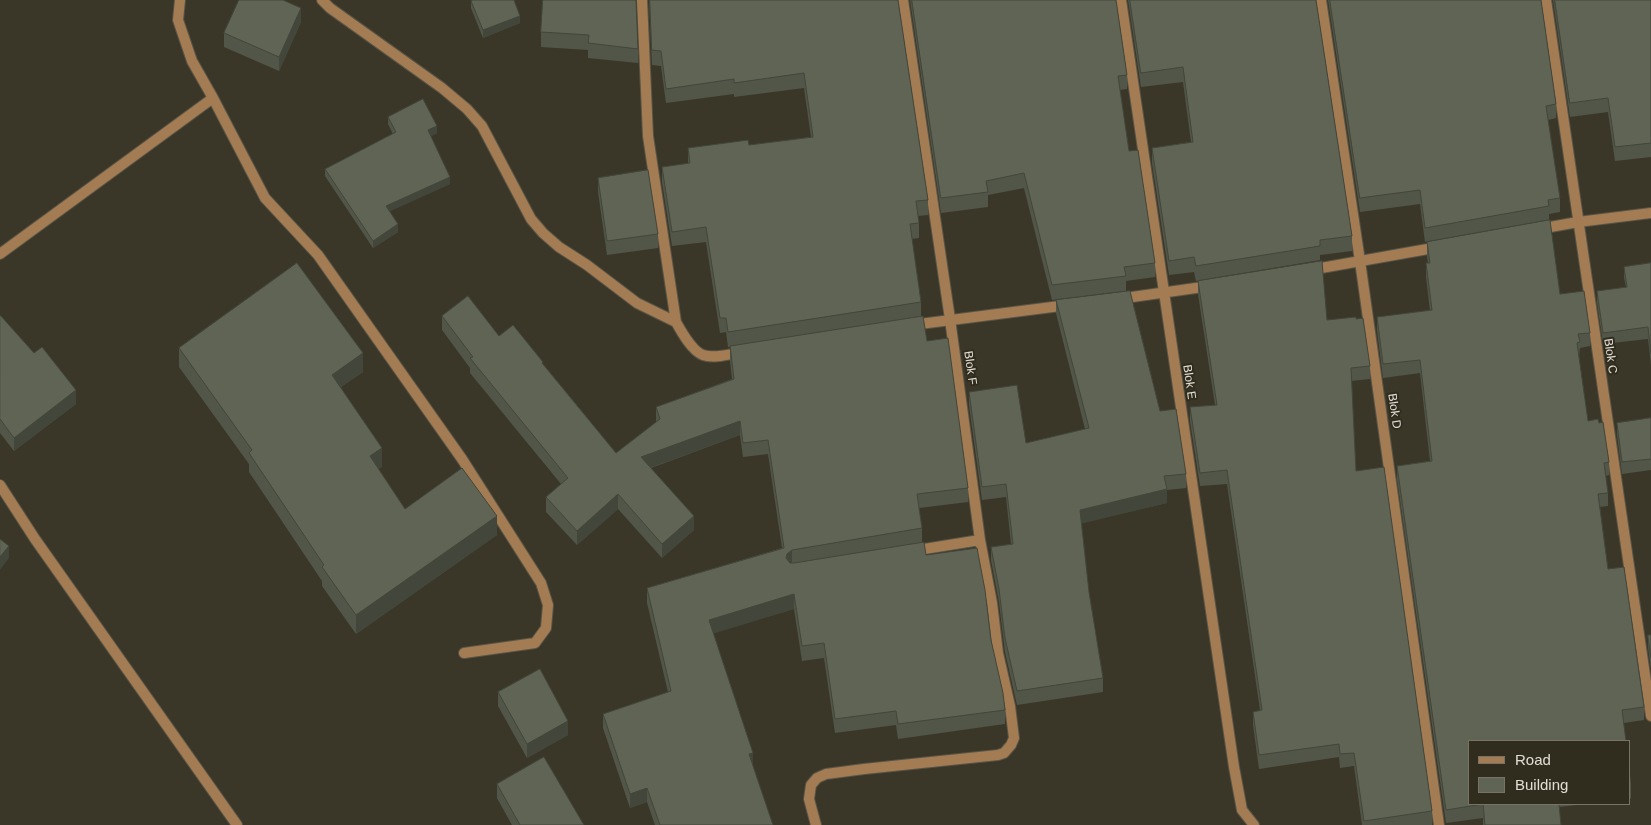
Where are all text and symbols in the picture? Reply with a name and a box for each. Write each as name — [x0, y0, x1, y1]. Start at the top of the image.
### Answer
street label: Blok C — [1600, 337, 1620, 375]
street label: Blok F — [961, 350, 979, 386]
street label: Blok E — [1179, 364, 1199, 400]
street label: Blok D — [1384, 392, 1404, 430]
legend — [1468, 740, 1631, 805]
text: Road — [1515, 751, 1551, 768]
text: Building — [1515, 776, 1568, 793]

